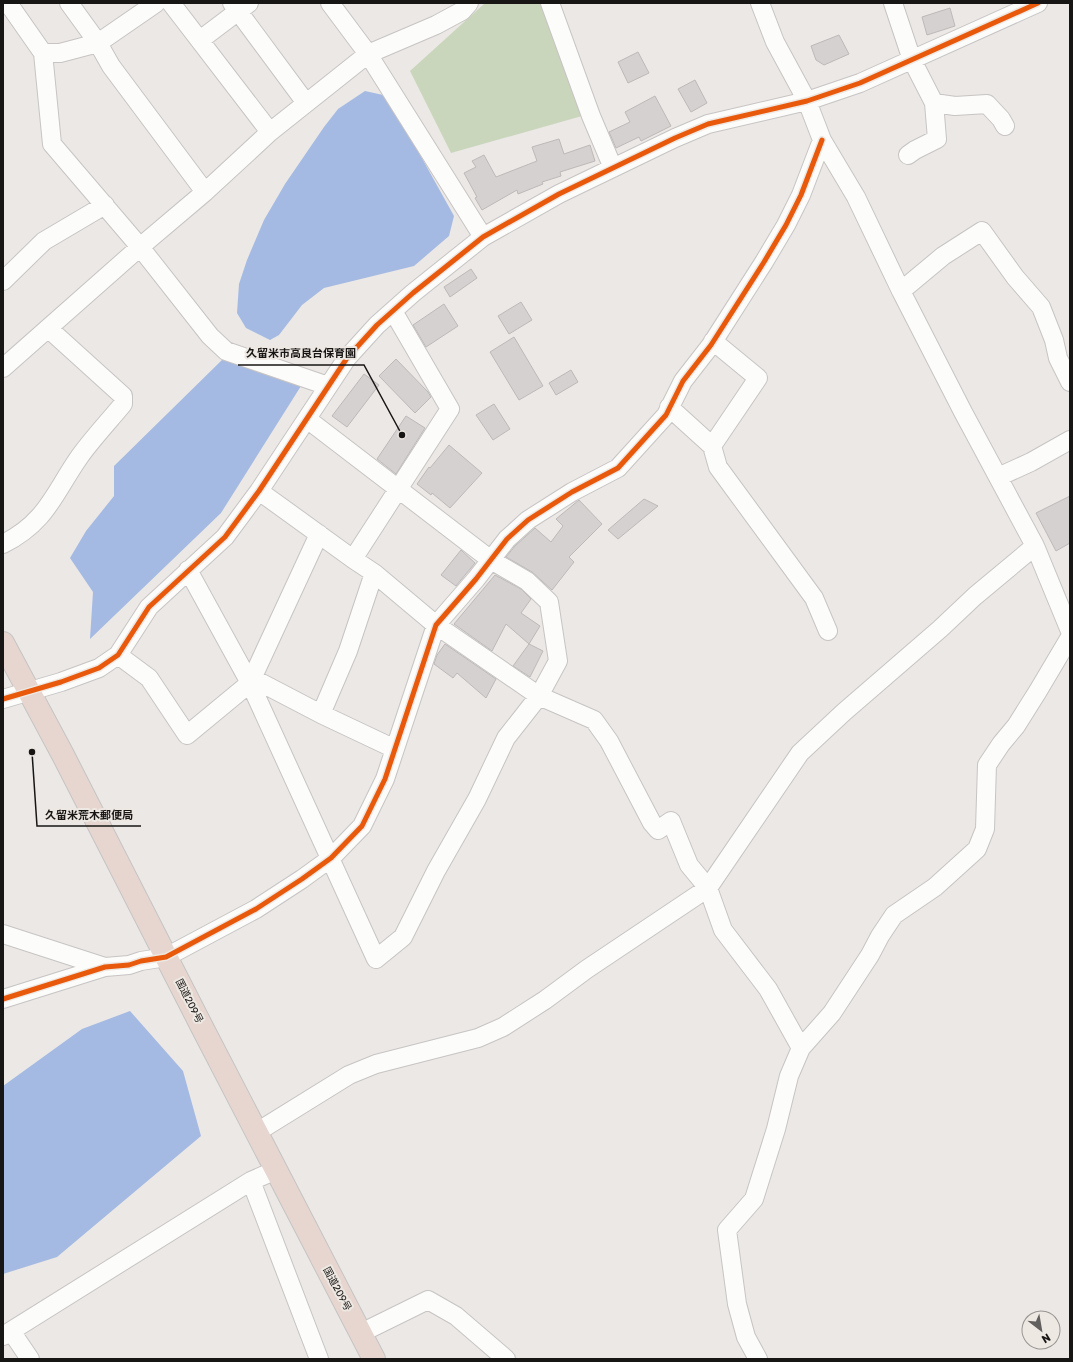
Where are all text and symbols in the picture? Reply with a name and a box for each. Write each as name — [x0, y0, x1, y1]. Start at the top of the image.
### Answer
callout: 久留米市高良台保育園 — [238, 342, 364, 365]
text: 久留米市高良台保育園 — [246, 347, 356, 360]
callout: 久留米荒木郵便局 — [37, 803, 141, 826]
text: 久留米荒木郵便局 — [45, 809, 133, 822]
street label: 国道209号 — [173, 977, 205, 1025]
street label: 国道209号 — [320, 1265, 354, 1313]
north arrow — [1021, 1310, 1061, 1350]
text: N — [1039, 1331, 1053, 1346]

